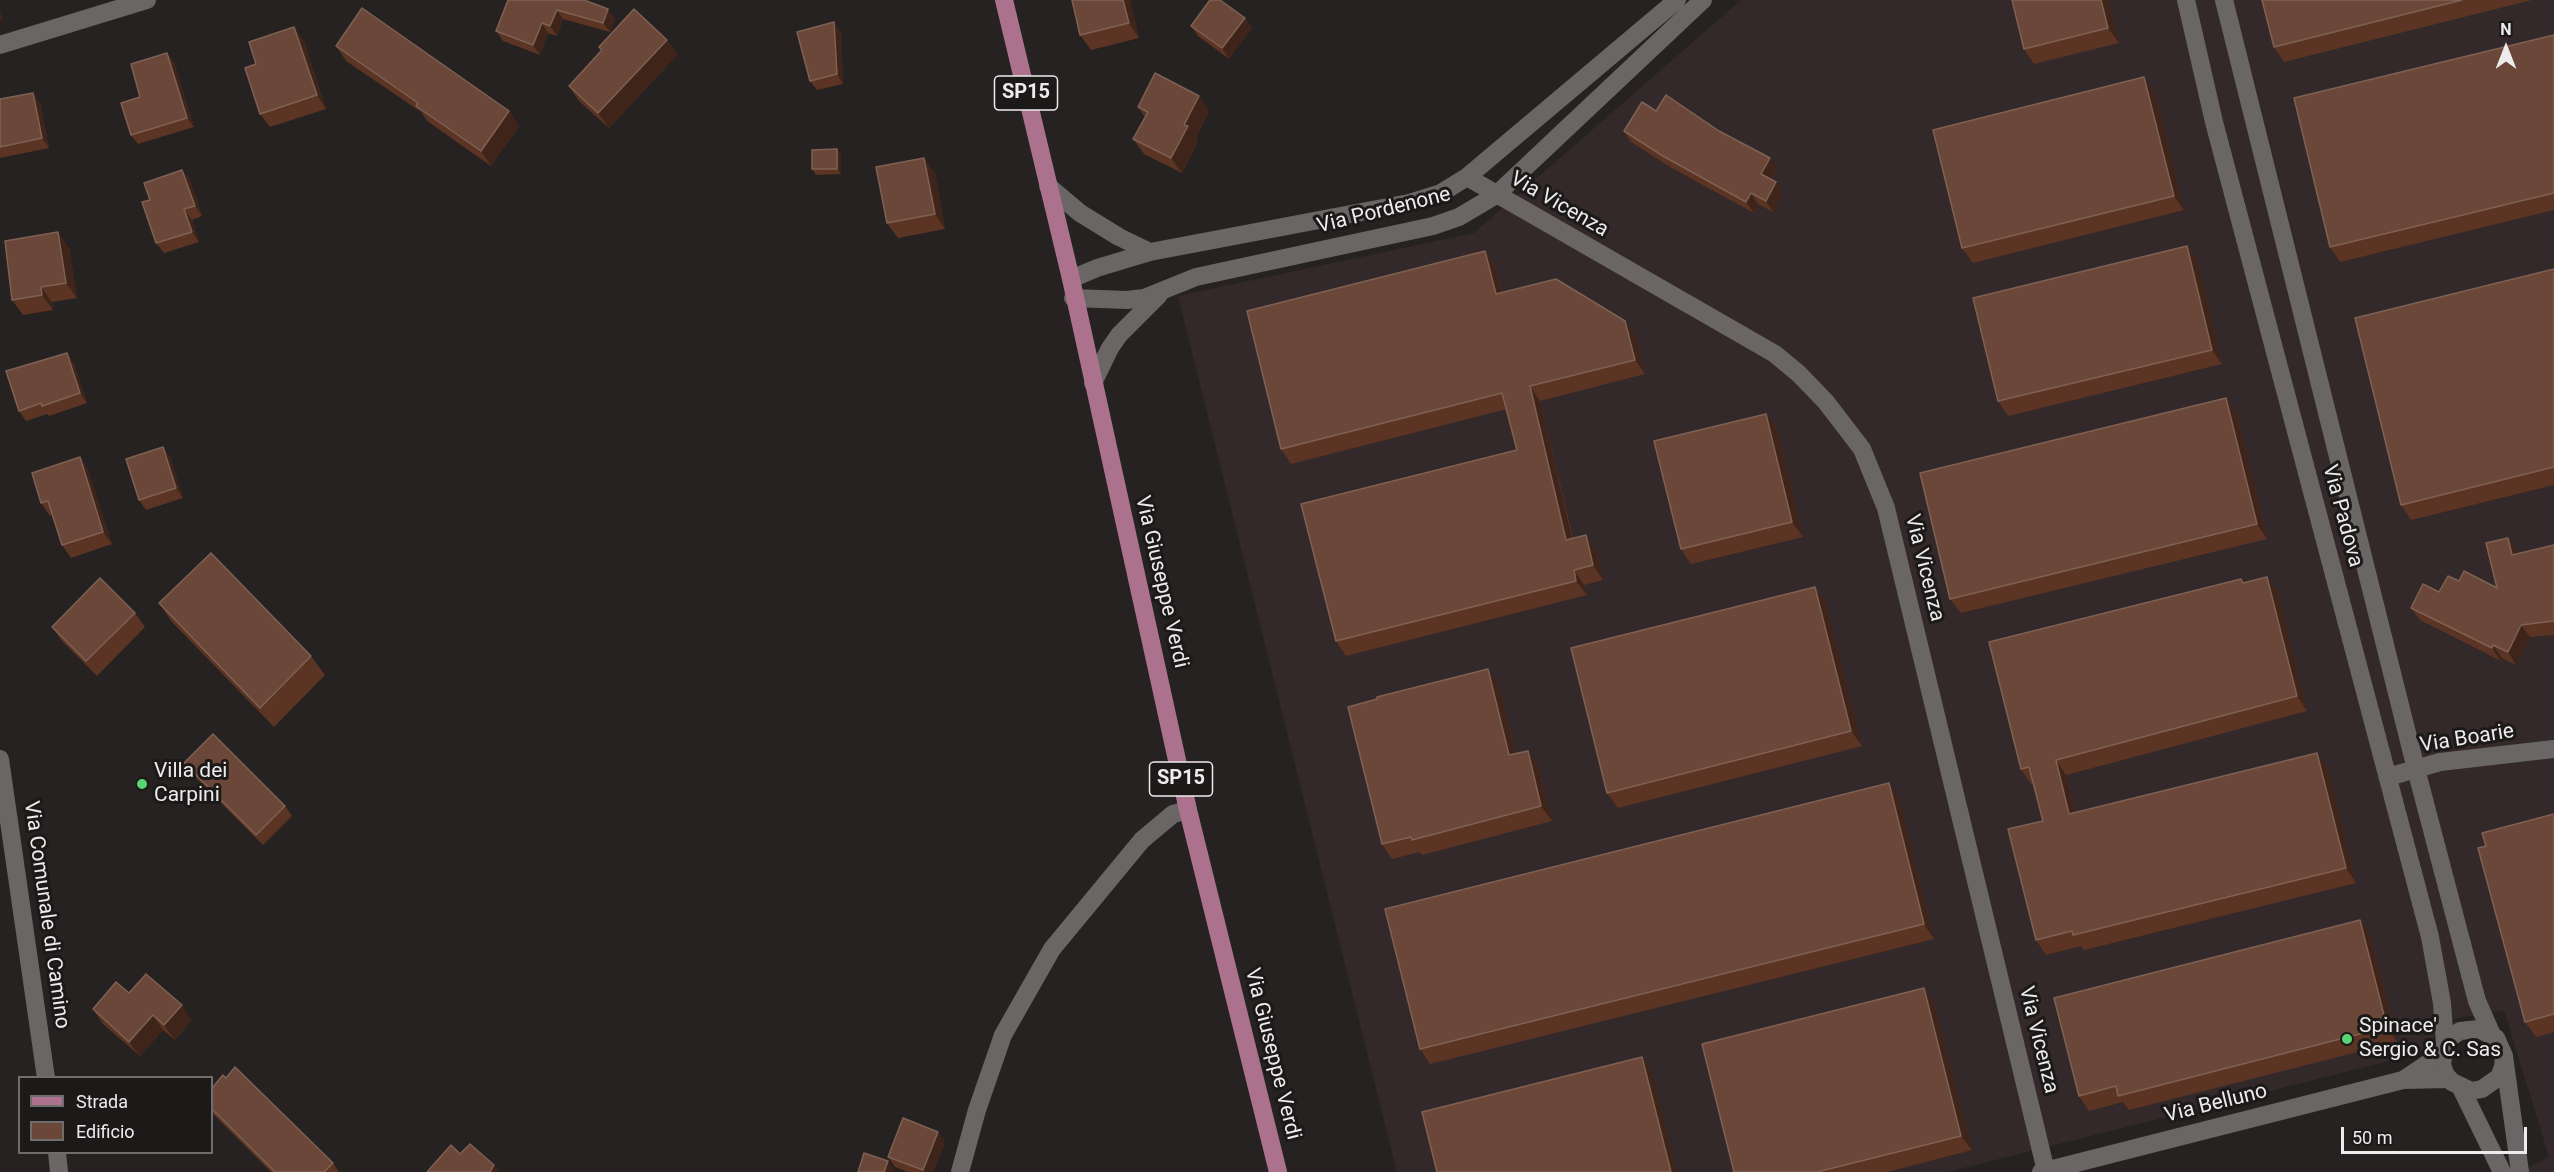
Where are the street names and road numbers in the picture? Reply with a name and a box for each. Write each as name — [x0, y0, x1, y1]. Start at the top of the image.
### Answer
road number: SP15 — [994, 76, 1058, 110]
street label: Via Vicenza — [1505, 167, 1613, 243]
street label: Via Pordenone — [1315, 182, 1453, 240]
street label: Via Padova — [2316, 462, 2368, 570]
street label: Via Giuseppe Verdi — [1129, 493, 1193, 671]
street label: Via Vicenza — [1899, 512, 1949, 624]
street label: Via Boarie — [2418, 719, 2516, 759]
road number: SP15 — [1150, 762, 1212, 796]
street label: Via Comunale di Camino — [18, 800, 74, 1030]
street label: Via Giuseppe Verdi — [1238, 966, 1306, 1142]
street label: Via Vicenza — [2013, 984, 2063, 1096]
street label: Via Belluno — [2162, 1079, 2270, 1129]

